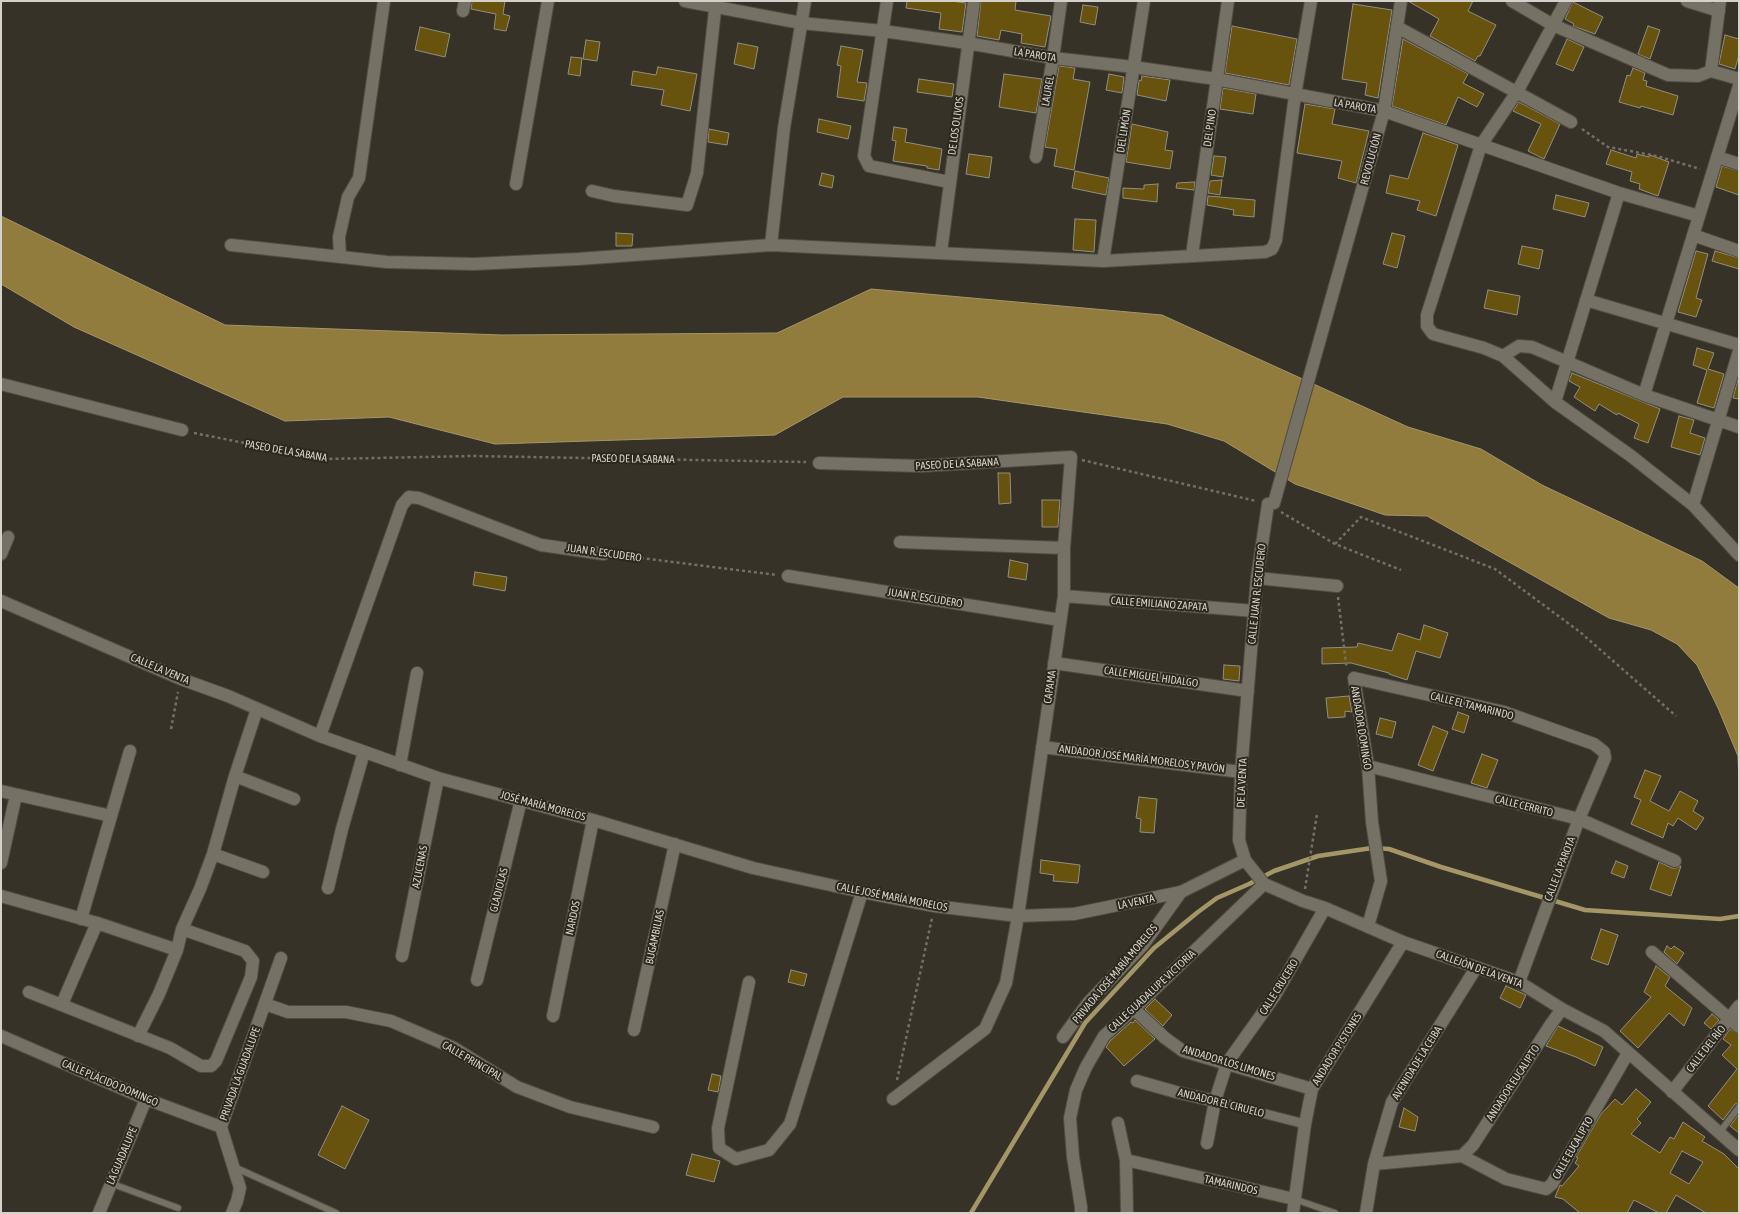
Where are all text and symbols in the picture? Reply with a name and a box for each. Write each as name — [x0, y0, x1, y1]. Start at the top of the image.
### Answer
street label: LA PAROTA — [1013, 45, 1057, 65]
street label: LAUREL — [1039, 75, 1057, 107]
street label: DE LOS OLIVOS — [945, 96, 967, 156]
street label: LA PAROTA — [1333, 96, 1377, 116]
street label: DEL LIMÓN — [1114, 108, 1134, 154]
street label: DEL PINO — [1201, 108, 1219, 148]
street label: REVOLUCIÓN — [1358, 132, 1384, 186]
street label: PASEO DE LA SABANA — [244, 437, 328, 465]
street label: PASEO DE LA SABANA — [591, 452, 675, 466]
street label: PASEO DE LA SABANA — [915, 455, 999, 473]
street label: JUAN R. ESCUDERO — [566, 541, 642, 565]
street label: CALLE JUAN R. ESCUDERO — [1245, 543, 1269, 645]
street label: JUAN R. ESCUDERO — [887, 586, 963, 610]
street label: CALLE EMILIANO ZAPATA — [1110, 594, 1208, 614]
street label: CALLE LA VENTA — [129, 651, 191, 687]
street label: CALLE MIGUEL HIDALGO — [1103, 664, 1199, 690]
street label: CAPAMA — [1041, 670, 1059, 704]
street label: ANDADOR DOMINGO — [1348, 685, 1374, 771]
street label: CALLE EL TAMARINDO — [1429, 689, 1515, 723]
street label: ANDADOR JOSÉ MARÍA MORELOS Y PAVÓN — [1058, 742, 1226, 776]
street label: DE LA VENTA — [1234, 758, 1250, 808]
street label: JOSÉ MARÍA MORELOS — [499, 788, 587, 824]
street label: CALLE CERRITO — [1494, 792, 1554, 820]
street label: CALLE LA PAROTA — [1542, 835, 1578, 903]
street label: AZUCENAS — [409, 845, 431, 889]
street label: GLADIOLAS — [487, 867, 511, 913]
street label: CALLE JOSÉ MARÍA MORELOS — [835, 880, 949, 914]
street label: LA VENTA — [1116, 892, 1156, 912]
street label: NARDOS — [563, 900, 583, 936]
street label: BUGAMBILIAS — [643, 909, 667, 965]
street label: PRIVADA JOSÉ MARÍA MORELOS — [1070, 922, 1160, 1026]
street label: CALLE GUADALUPE VICTORIA — [1106, 947, 1198, 1035]
street label: CALLEJÓN DE LA VENTA — [1434, 947, 1524, 991]
street label: CALLE CRUCERO — [1257, 957, 1301, 1017]
street label: ANDADOR PISTONES — [1310, 1010, 1364, 1088]
street label: CALLE DEL RÍO — [1683, 1023, 1729, 1075]
street label: AVENIDA DE LA CEIBA — [1389, 1024, 1445, 1102]
street label: PRIVADA LA GUADALUPE — [217, 1025, 263, 1123]
street label: CALLE PRINCIPAL — [439, 1038, 505, 1084]
street label: ANDADOR EUCALIPTO — [1483, 1042, 1543, 1124]
street label: ANDADOR LOS LIMONES — [1181, 1043, 1277, 1083]
street label: CALLE PLÁCIDO DOMINGO — [60, 1057, 160, 1109]
street label: ANDADOR EL CIRUELO — [1177, 1086, 1265, 1120]
street label: CALLE EUCALIPTO — [1550, 1114, 1596, 1182]
street label: LA GUADALUPE — [104, 1125, 140, 1187]
street label: TAMARINDOS — [1203, 1172, 1259, 1198]

